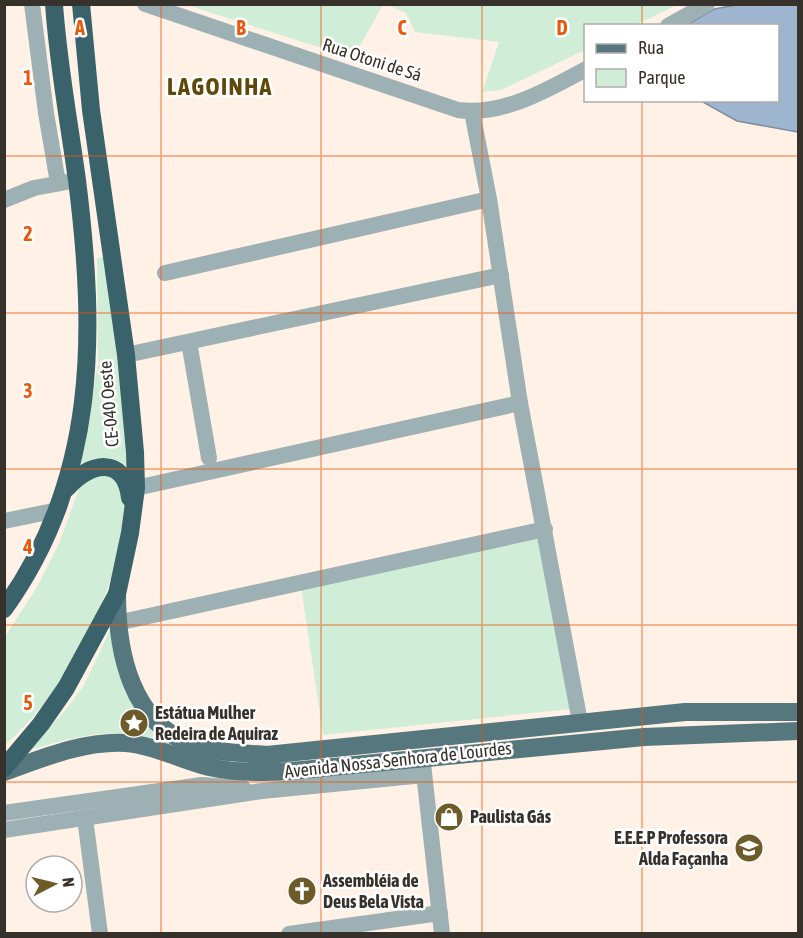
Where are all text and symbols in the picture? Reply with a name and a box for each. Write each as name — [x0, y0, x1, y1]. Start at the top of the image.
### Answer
text: A — [74, 16, 85, 39]
text: B — [236, 16, 246, 39]
text: C — [398, 16, 407, 39]
text: D — [556, 16, 568, 39]
legend — [584, 24, 779, 102]
street label: Rua Otoni de Sá — [320, 34, 424, 85]
text: Rua — [638, 37, 664, 58]
text: 1 — [23, 66, 33, 89]
text: Parque — [638, 67, 686, 88]
district label: LAGOINHA — [167, 73, 273, 100]
text: 2 — [23, 222, 33, 245]
street label: CE-040 Oeste — [94, 360, 123, 448]
text: 3 — [23, 379, 33, 402]
text: 4 — [22, 535, 33, 558]
text: 5 — [23, 691, 33, 714]
place label: Estátua Mulher Redeira de Aquiraz — [155, 702, 278, 744]
place icon: Estátua Mulher Redeira de Aquiraz — [118, 707, 150, 739]
street label: Avenida Nossa Senhora de Lourdes — [283, 737, 513, 782]
shop icon: Paulista Gás — [433, 801, 465, 833]
place label: Paulista Gás — [470, 806, 552, 827]
place label: E.E.E.P Professora Alda Façanha — [614, 827, 728, 869]
school or university icon: E.E.E.P Professora Alda Façanha — [733, 832, 765, 864]
north arrow — [24, 854, 84, 914]
place label: Assembléia de Deus Bela Vista — [322, 870, 424, 912]
church icon: Assembléia de Deus Bela Vista — [286, 875, 318, 907]
text: N — [59, 876, 78, 888]

